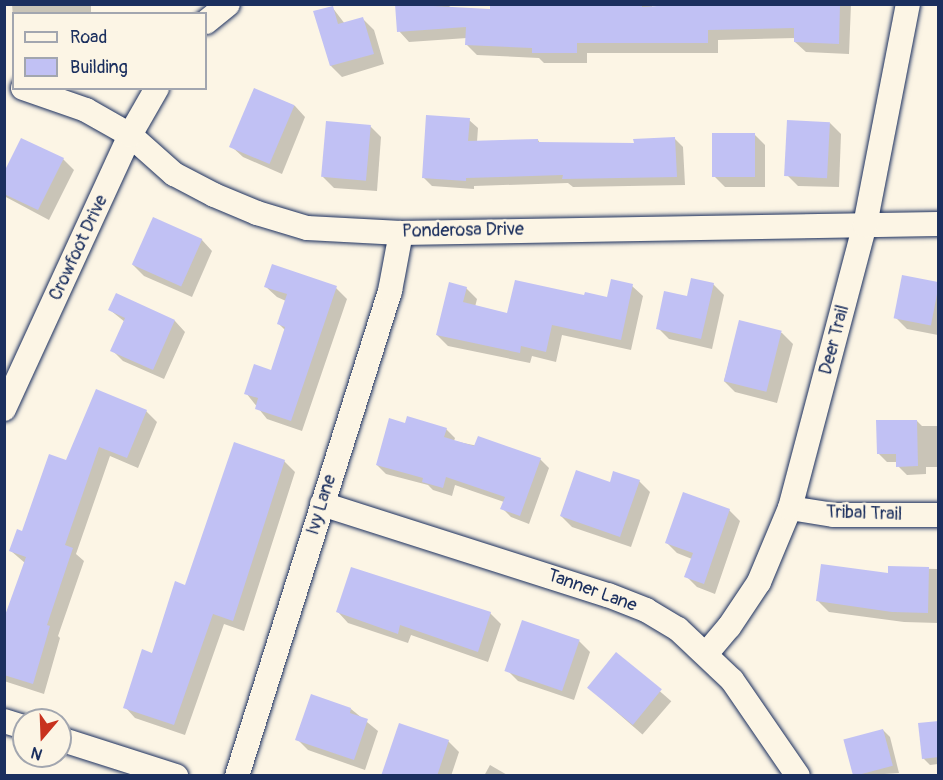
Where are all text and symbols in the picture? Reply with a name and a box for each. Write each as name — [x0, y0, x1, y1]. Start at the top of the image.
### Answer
legend — [12, 12, 207, 90]
text: Road — [70, 26, 107, 49]
text: Building — [70, 56, 128, 79]
street label: Crowfoot Drive — [45, 192, 113, 304]
street label: Ponderosa Drive — [402, 219, 524, 243]
street label: Deer Trail — [815, 303, 855, 377]
street label: Ivy Lane — [303, 472, 341, 538]
street label: Tribal Trail — [826, 502, 902, 526]
street label: Tanner Lane — [544, 565, 640, 617]
north arrow — [12, 708, 72, 768]
text: N — [28, 742, 45, 764]

